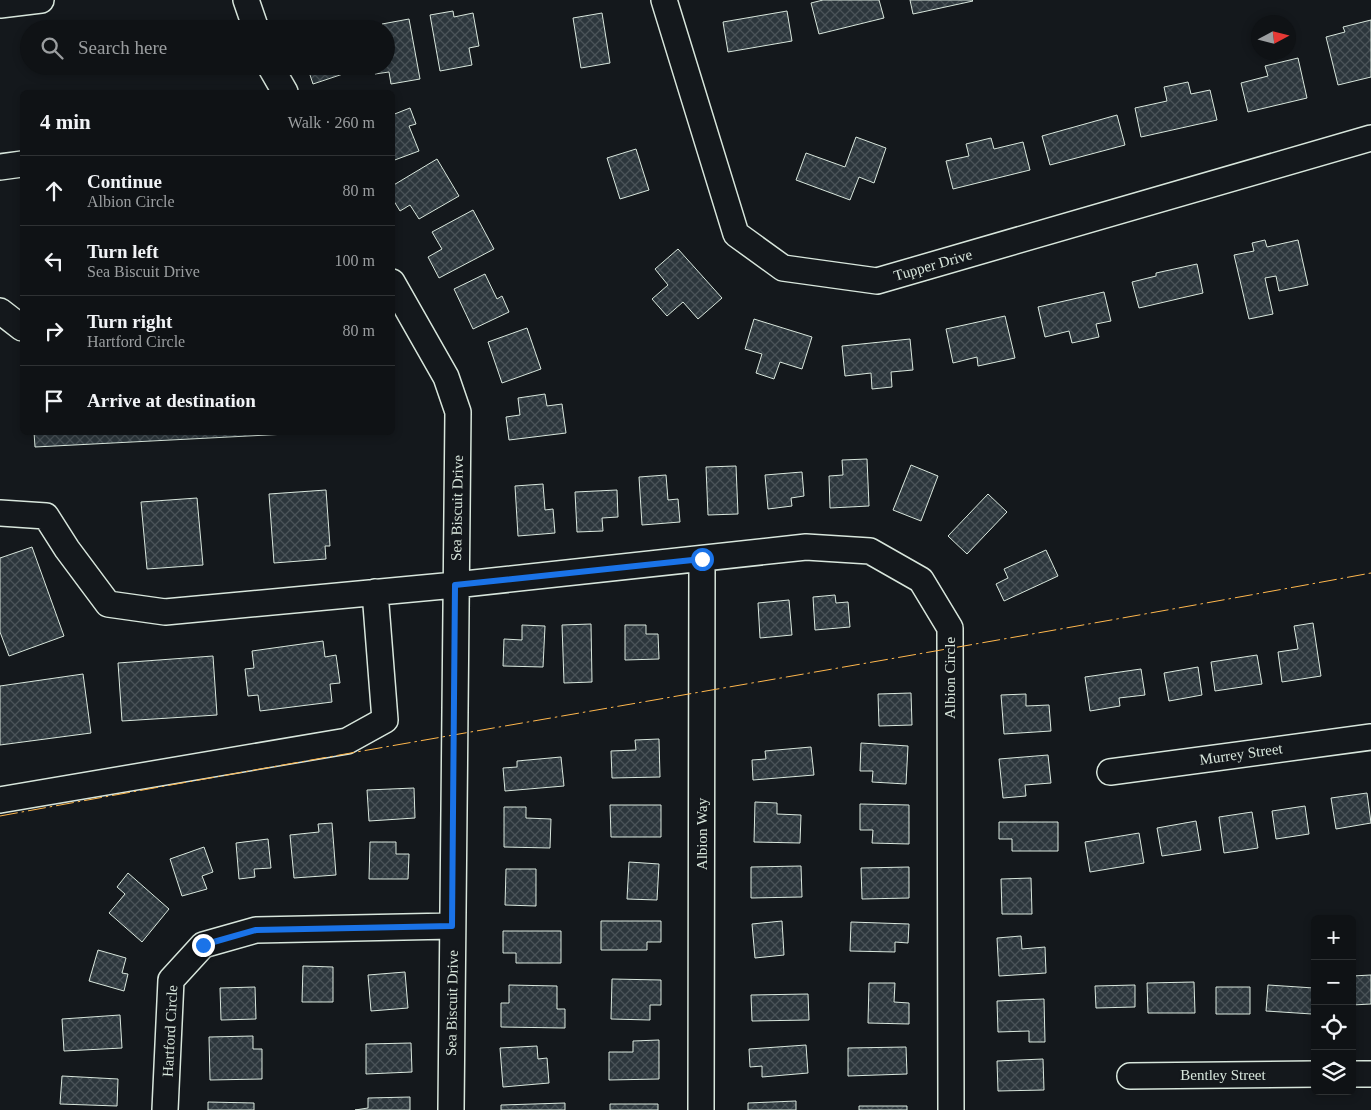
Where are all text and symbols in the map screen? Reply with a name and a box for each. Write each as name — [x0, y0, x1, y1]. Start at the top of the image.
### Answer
north arrow — [1251, 15, 1296, 60]
search box — [20, 20, 395, 75]
icon: search — [38, 34, 66, 62]
text: Search here — [78, 37, 167, 58]
text: 4 min — [40, 110, 91, 134]
text: Walk · 260 m — [288, 114, 375, 131]
text: Continue — [87, 171, 162, 192]
icon: ahead — [40, 177, 68, 205]
text: 80 m — [343, 182, 375, 199]
text: Albion Circle — [87, 193, 175, 210]
text: Turn left — [87, 241, 159, 262]
street label: Tupper Drive — [892, 246, 974, 284]
icon: left — [40, 247, 68, 275]
text: 100 m — [335, 252, 375, 269]
text: Sea Biscuit Drive — [87, 263, 200, 280]
text: Turn right — [87, 311, 172, 332]
icon: right — [40, 317, 68, 345]
text: 80 m — [343, 322, 375, 339]
text: Hartford Circle — [87, 333, 185, 350]
icon: arrive — [40, 387, 68, 415]
text: Arrive at destination — [87, 390, 256, 411]
street label: Sea Biscuit Drive — [448, 455, 466, 561]
route start — [691, 548, 714, 571]
street label: Albion Circle — [942, 637, 958, 719]
street label: Murrey Street — [1198, 740, 1284, 768]
street label: Albion Way — [694, 797, 710, 870]
map controls — [1311, 915, 1356, 1095]
button: + — [1311, 915, 1356, 960]
route end — [192, 934, 215, 957]
street label: Sea Biscuit Drive — [443, 950, 461, 1056]
button: − — [1311, 960, 1356, 1005]
street label: Hartford Circle — [160, 984, 180, 1077]
button: locate — [1311, 1005, 1356, 1050]
button: layers — [1311, 1050, 1356, 1095]
street label: Bentley Street — [1180, 1067, 1267, 1083]

